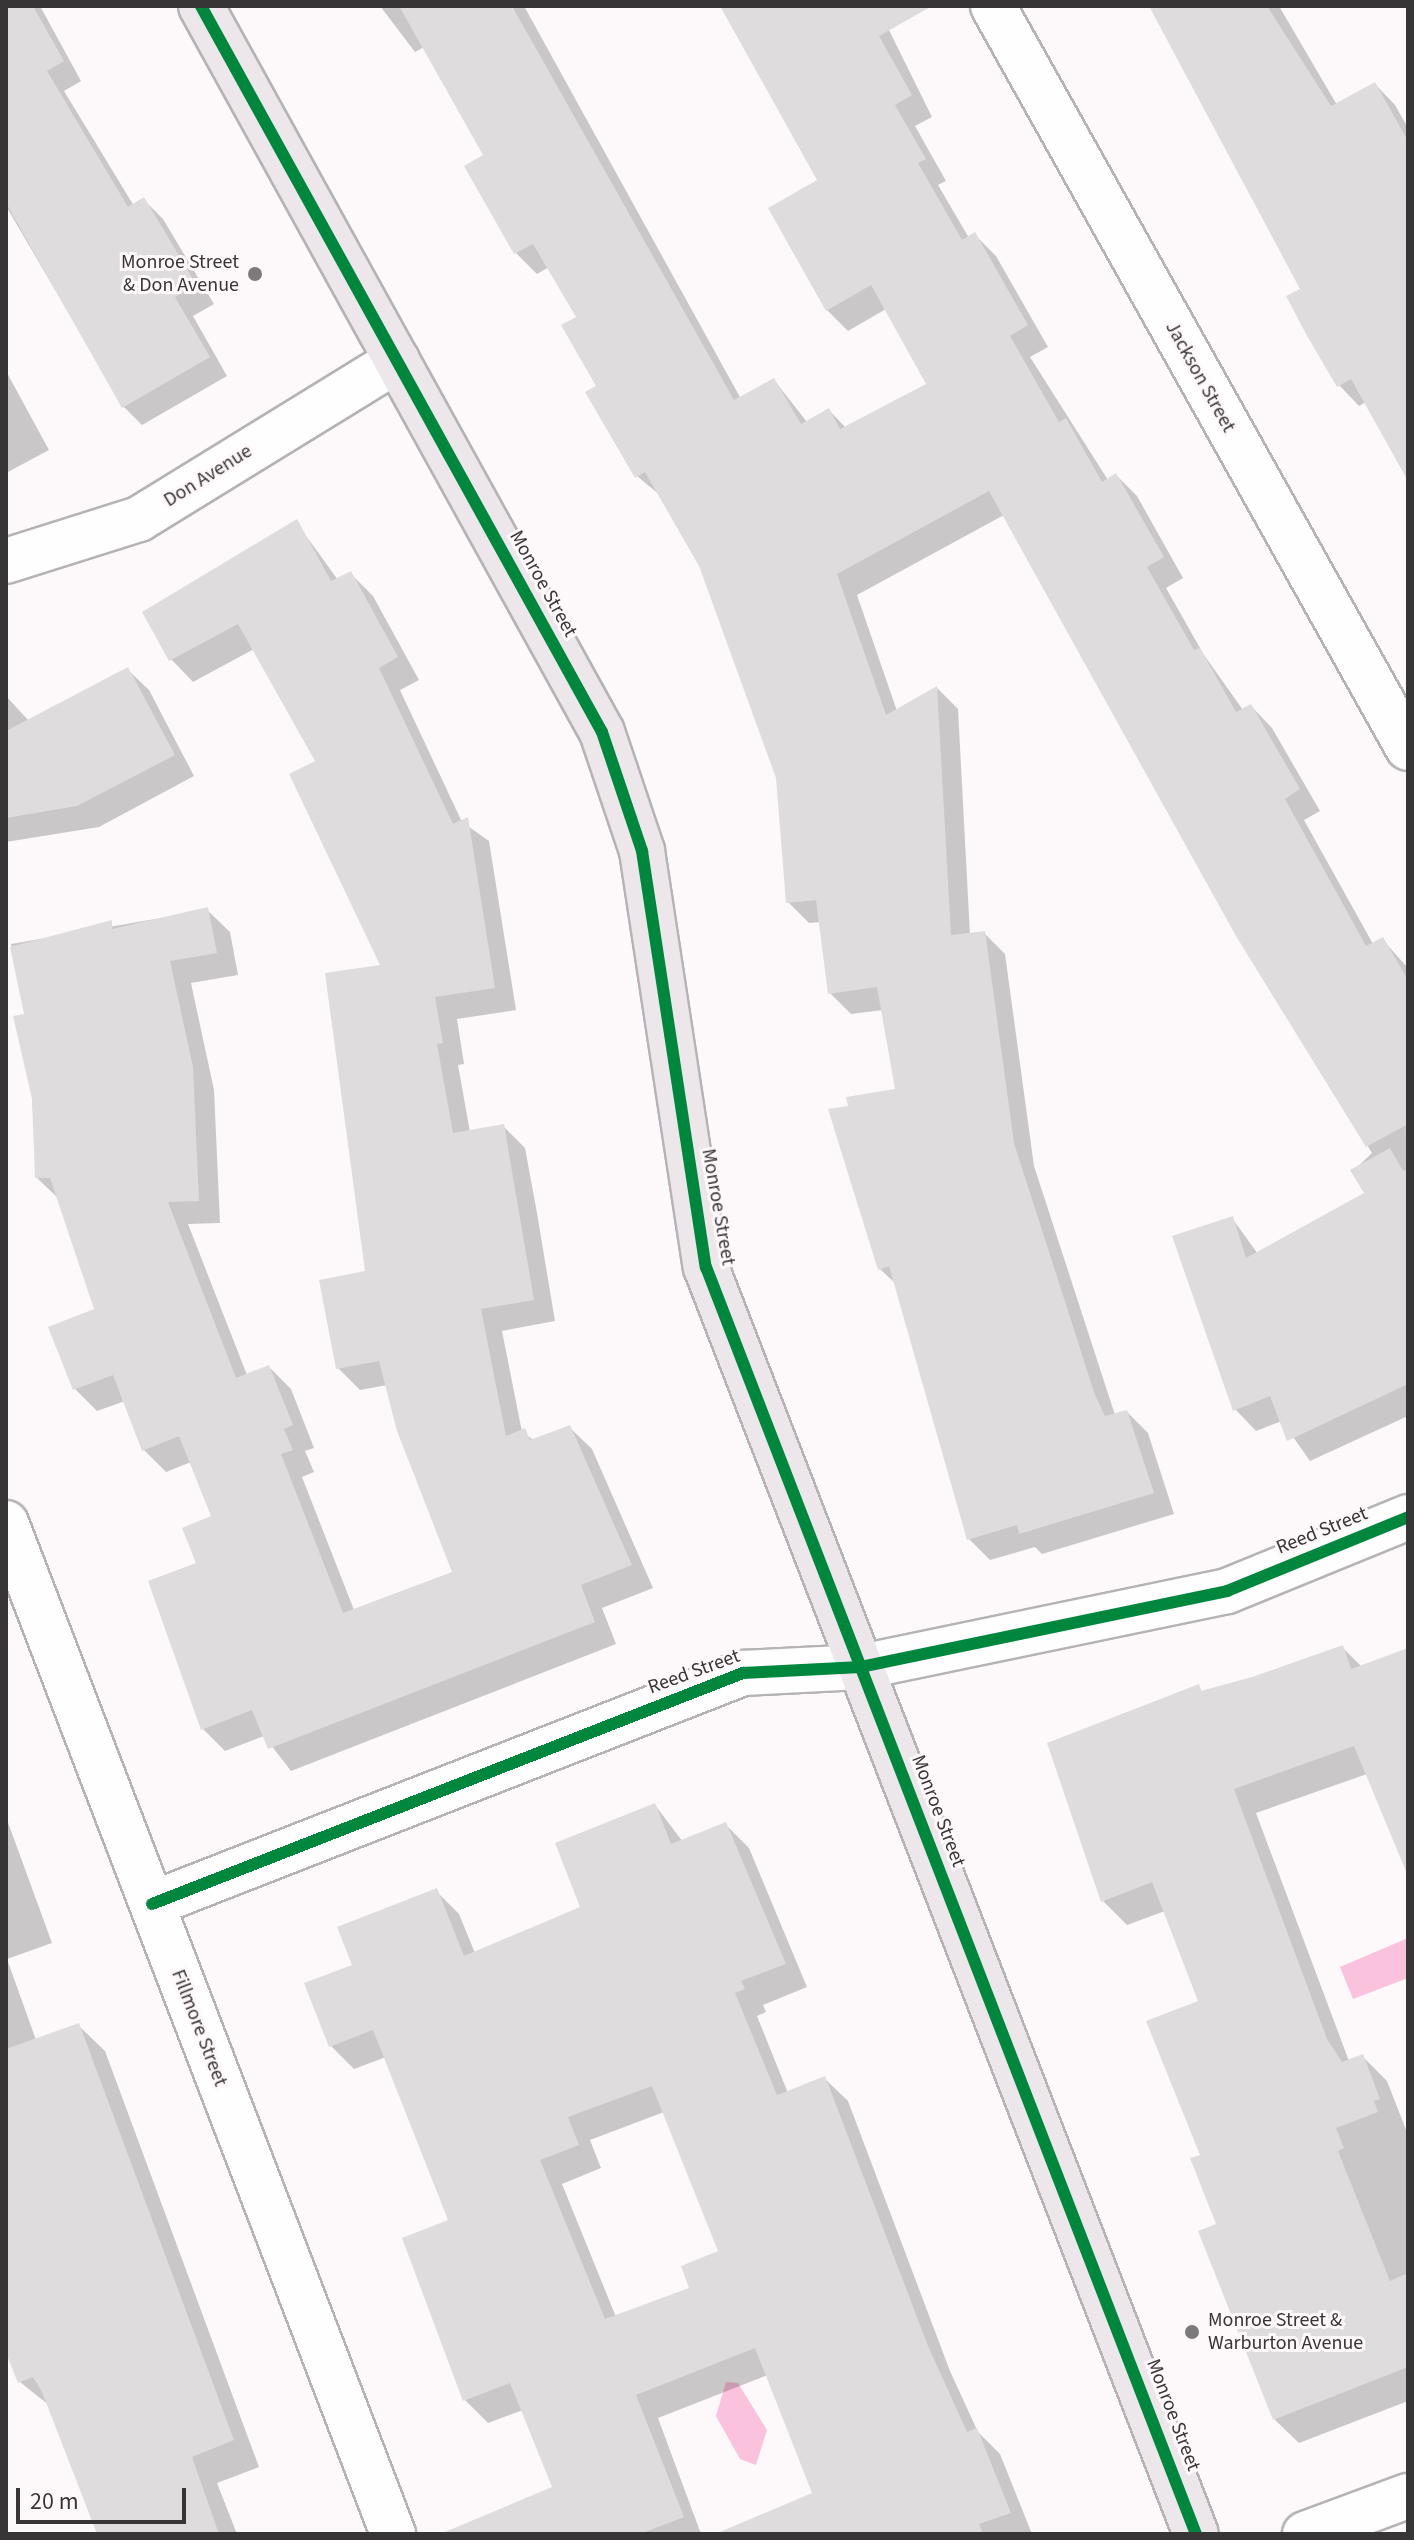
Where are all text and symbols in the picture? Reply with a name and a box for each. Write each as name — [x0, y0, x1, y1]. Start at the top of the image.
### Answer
place label: Monroe Street & Don Avenue — [121, 250, 239, 297]
marker: Monroe Street & Don Avenue — [246, 265, 264, 283]
street label: Jackson Street — [1160, 317, 1240, 437]
street label: Don Avenue — [159, 439, 257, 513]
street label: Monroe Street — [504, 527, 582, 641]
street label: Monroe Street — [696, 1147, 740, 1267]
street label: Reed Street — [1273, 1502, 1371, 1560]
street label: Reed Street — [645, 1644, 743, 1700]
street label: Monroe Street — [906, 1752, 970, 1870]
street label: Fillmore Street — [166, 1966, 232, 2090]
place label: Monroe Street & Warburton Avenue — [1208, 2308, 1363, 2355]
marker: Monroe Street & Warburton Avenue — [1183, 2323, 1201, 2341]
street label: Monroe Street — [1141, 2356, 1205, 2474]
scale bar — [20, 2472, 190, 2522]
text: 20 m — [30, 2484, 79, 2519]

